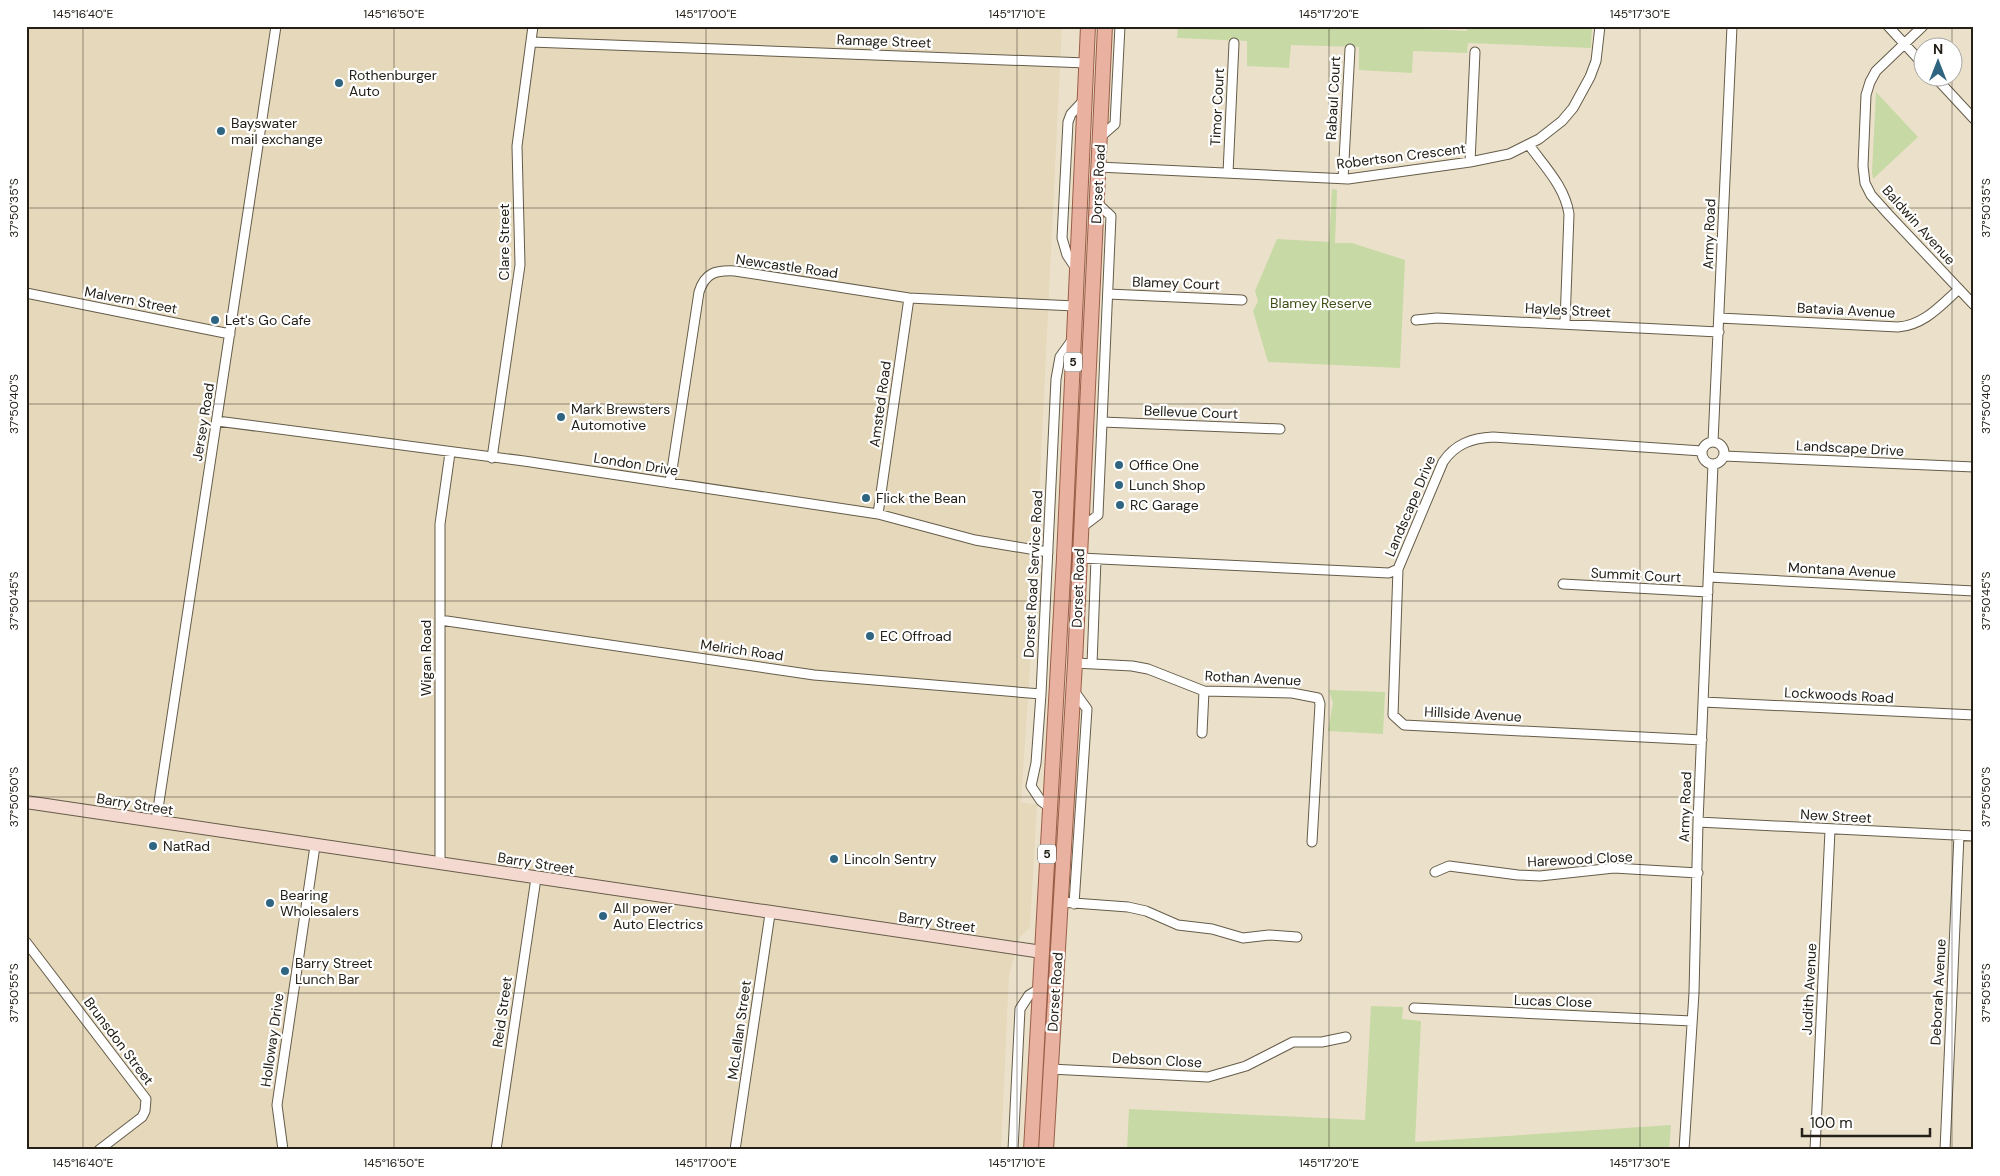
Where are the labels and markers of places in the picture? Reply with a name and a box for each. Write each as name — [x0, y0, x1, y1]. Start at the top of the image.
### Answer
place label: Rothenburger Auto — [349, 66, 437, 100]
marker: Rothenburger Auto — [333, 77, 345, 89]
place label: Bayswater mail exchange — [231, 114, 323, 148]
marker: Bayswater mail exchange — [215, 125, 227, 137]
place label: Let's Go Cafe — [225, 311, 311, 329]
marker: Let's Go Cafe — [209, 314, 221, 326]
place label: Mark Brewsters Automotive — [571, 400, 670, 434]
marker: Mark Brewsters Automotive — [555, 411, 567, 423]
place label: Office One — [1129, 456, 1199, 474]
marker: Office One — [1113, 459, 1125, 471]
place label: Lunch Shop — [1129, 476, 1206, 494]
marker: Lunch Shop — [1113, 479, 1125, 491]
place label: Flick the Bean — [876, 489, 966, 507]
marker: Flick the Bean — [860, 492, 872, 504]
place label: RC Garage — [1130, 496, 1199, 514]
marker: RC Garage — [1114, 499, 1126, 511]
place label: EC Offroad — [880, 627, 952, 645]
marker: EC Offroad — [864, 630, 876, 642]
place label: NatRad — [163, 837, 210, 855]
marker: NatRad — [147, 840, 159, 852]
place label: Lincoln Sentry — [844, 850, 937, 868]
marker: Lincoln Sentry — [828, 853, 840, 865]
place label: Bearing Wholesalers — [280, 886, 359, 920]
marker: Bearing Wholesalers — [264, 897, 276, 909]
place label: All power Auto Electrics — [613, 899, 703, 933]
marker: All power Auto Electrics — [597, 910, 609, 922]
place label: Barry Street Lunch Bar — [295, 954, 373, 988]
marker: Barry Street Lunch Bar — [279, 965, 291, 977]

